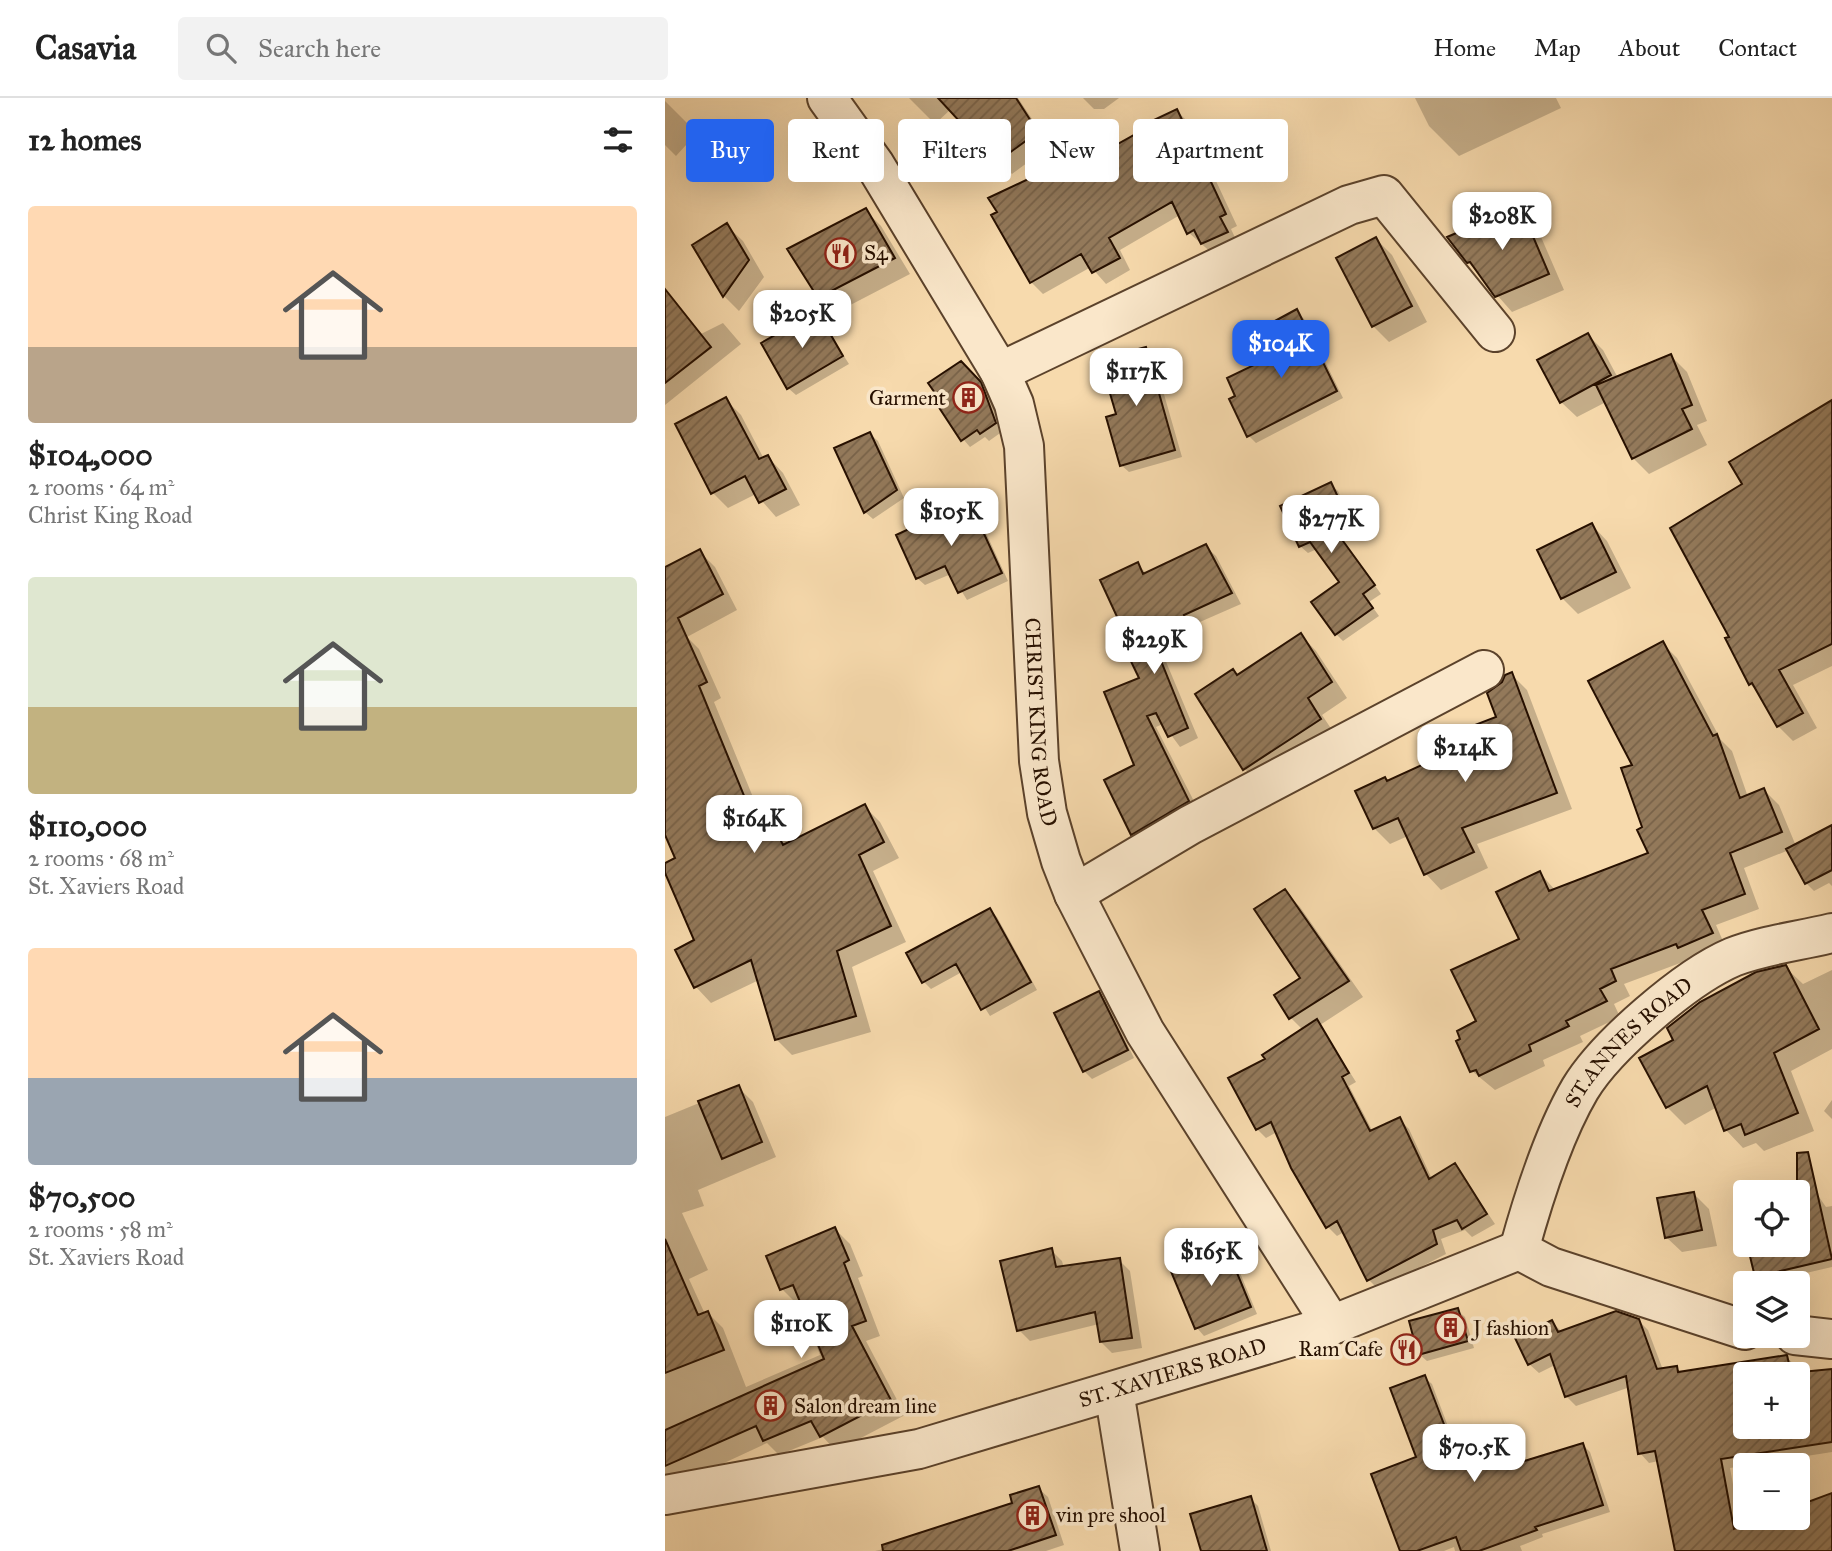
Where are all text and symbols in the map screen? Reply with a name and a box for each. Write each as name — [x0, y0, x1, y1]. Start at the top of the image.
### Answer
search box — [178, 17, 668, 80]
text: Casavia — [35, 28, 136, 68]
icon: search — [202, 29, 240, 67]
text: Search here — [258, 32, 381, 64]
text: Home — [1433, 33, 1496, 63]
text: Map — [1534, 33, 1581, 63]
text: About — [1619, 33, 1680, 63]
text: Contact — [1718, 33, 1797, 63]
chip: Buy — [686, 119, 774, 182]
chip: Rent — [788, 119, 884, 182]
chip: Filters — [898, 119, 1011, 182]
chip: New — [1025, 119, 1119, 182]
chip: Apartment — [1133, 119, 1288, 182]
icon: filters — [599, 121, 637, 159]
text: 12 homes — [28, 122, 141, 158]
pin: $208K — [1453, 192, 1551, 252]
text: $208K — [1468, 201, 1536, 229]
restaurant icon: S4 — [824, 236, 858, 270]
place label: S4 — [864, 240, 889, 266]
icon: home — [270, 252, 396, 378]
pin: $205K — [753, 290, 851, 350]
text: $205K — [769, 299, 835, 327]
pin: $104K — [1232, 320, 1330, 380]
text: $104K — [1248, 329, 1314, 357]
pin: $117K — [1087, 348, 1185, 408]
text: $117K — [1106, 357, 1166, 385]
building icon: Garment — [952, 381, 986, 415]
place label: Garment — [869, 385, 947, 411]
text: $104,000 — [28, 437, 153, 473]
text: 2 rooms · 64 m² — [28, 473, 174, 501]
pin: $105K — [902, 489, 1000, 548]
pin: $277K — [1282, 496, 1380, 555]
text: $105K — [919, 497, 983, 525]
text: Christ King Road — [28, 501, 193, 529]
text: $277K — [1298, 504, 1364, 532]
pin: $229K — [1105, 616, 1203, 676]
street label: CHRIST KING ROAD — [1019, 617, 1063, 830]
icon: home — [270, 623, 396, 749]
text: $229K — [1121, 625, 1187, 653]
pin: $214K — [1416, 724, 1514, 784]
text: $214K — [1433, 733, 1497, 761]
pin: $164K — [705, 796, 803, 855]
text: $164K — [722, 804, 786, 832]
text: $110,000 — [28, 808, 147, 844]
text: 2 rooms · 68 m² — [28, 844, 174, 872]
text: St. Xaviers Road — [28, 872, 184, 900]
street label: ST.ANNES ROAD — [1559, 972, 1697, 1112]
icon: home — [270, 994, 396, 1120]
text: $70,500 — [28, 1179, 136, 1215]
map controls — [1733, 1180, 1810, 1530]
button: locate — [1733, 1180, 1810, 1257]
text: 2 rooms · 58 m² — [28, 1215, 173, 1243]
pin: $165K — [1162, 1228, 1260, 1288]
text: $165K — [1180, 1237, 1242, 1265]
text: St. Xaviers Road — [28, 1243, 184, 1271]
button: layers — [1733, 1271, 1810, 1348]
pin: $110K — [752, 1300, 850, 1360]
text: $110K — [770, 1309, 832, 1337]
building icon: J fashion — [1433, 1311, 1467, 1345]
place label: J fashion — [1471, 1315, 1549, 1341]
street label: ST. XAVIERS ROAD — [1076, 1332, 1270, 1413]
restaurant icon: Ram Cafe — [1389, 1332, 1423, 1366]
place label: Ram Cafe — [1298, 1336, 1383, 1362]
button: + — [1733, 1362, 1810, 1439]
building icon: Salon dream line — [754, 1389, 788, 1423]
place label: Salon dream line — [794, 1393, 937, 1419]
pin: $70.5K — [1417, 1424, 1531, 1484]
text: $70.5K — [1439, 1433, 1509, 1461]
button: − — [1733, 1453, 1810, 1530]
building icon: vin pre shool — [1016, 1498, 1050, 1532]
place label: vin pre shool — [1055, 1502, 1166, 1528]

